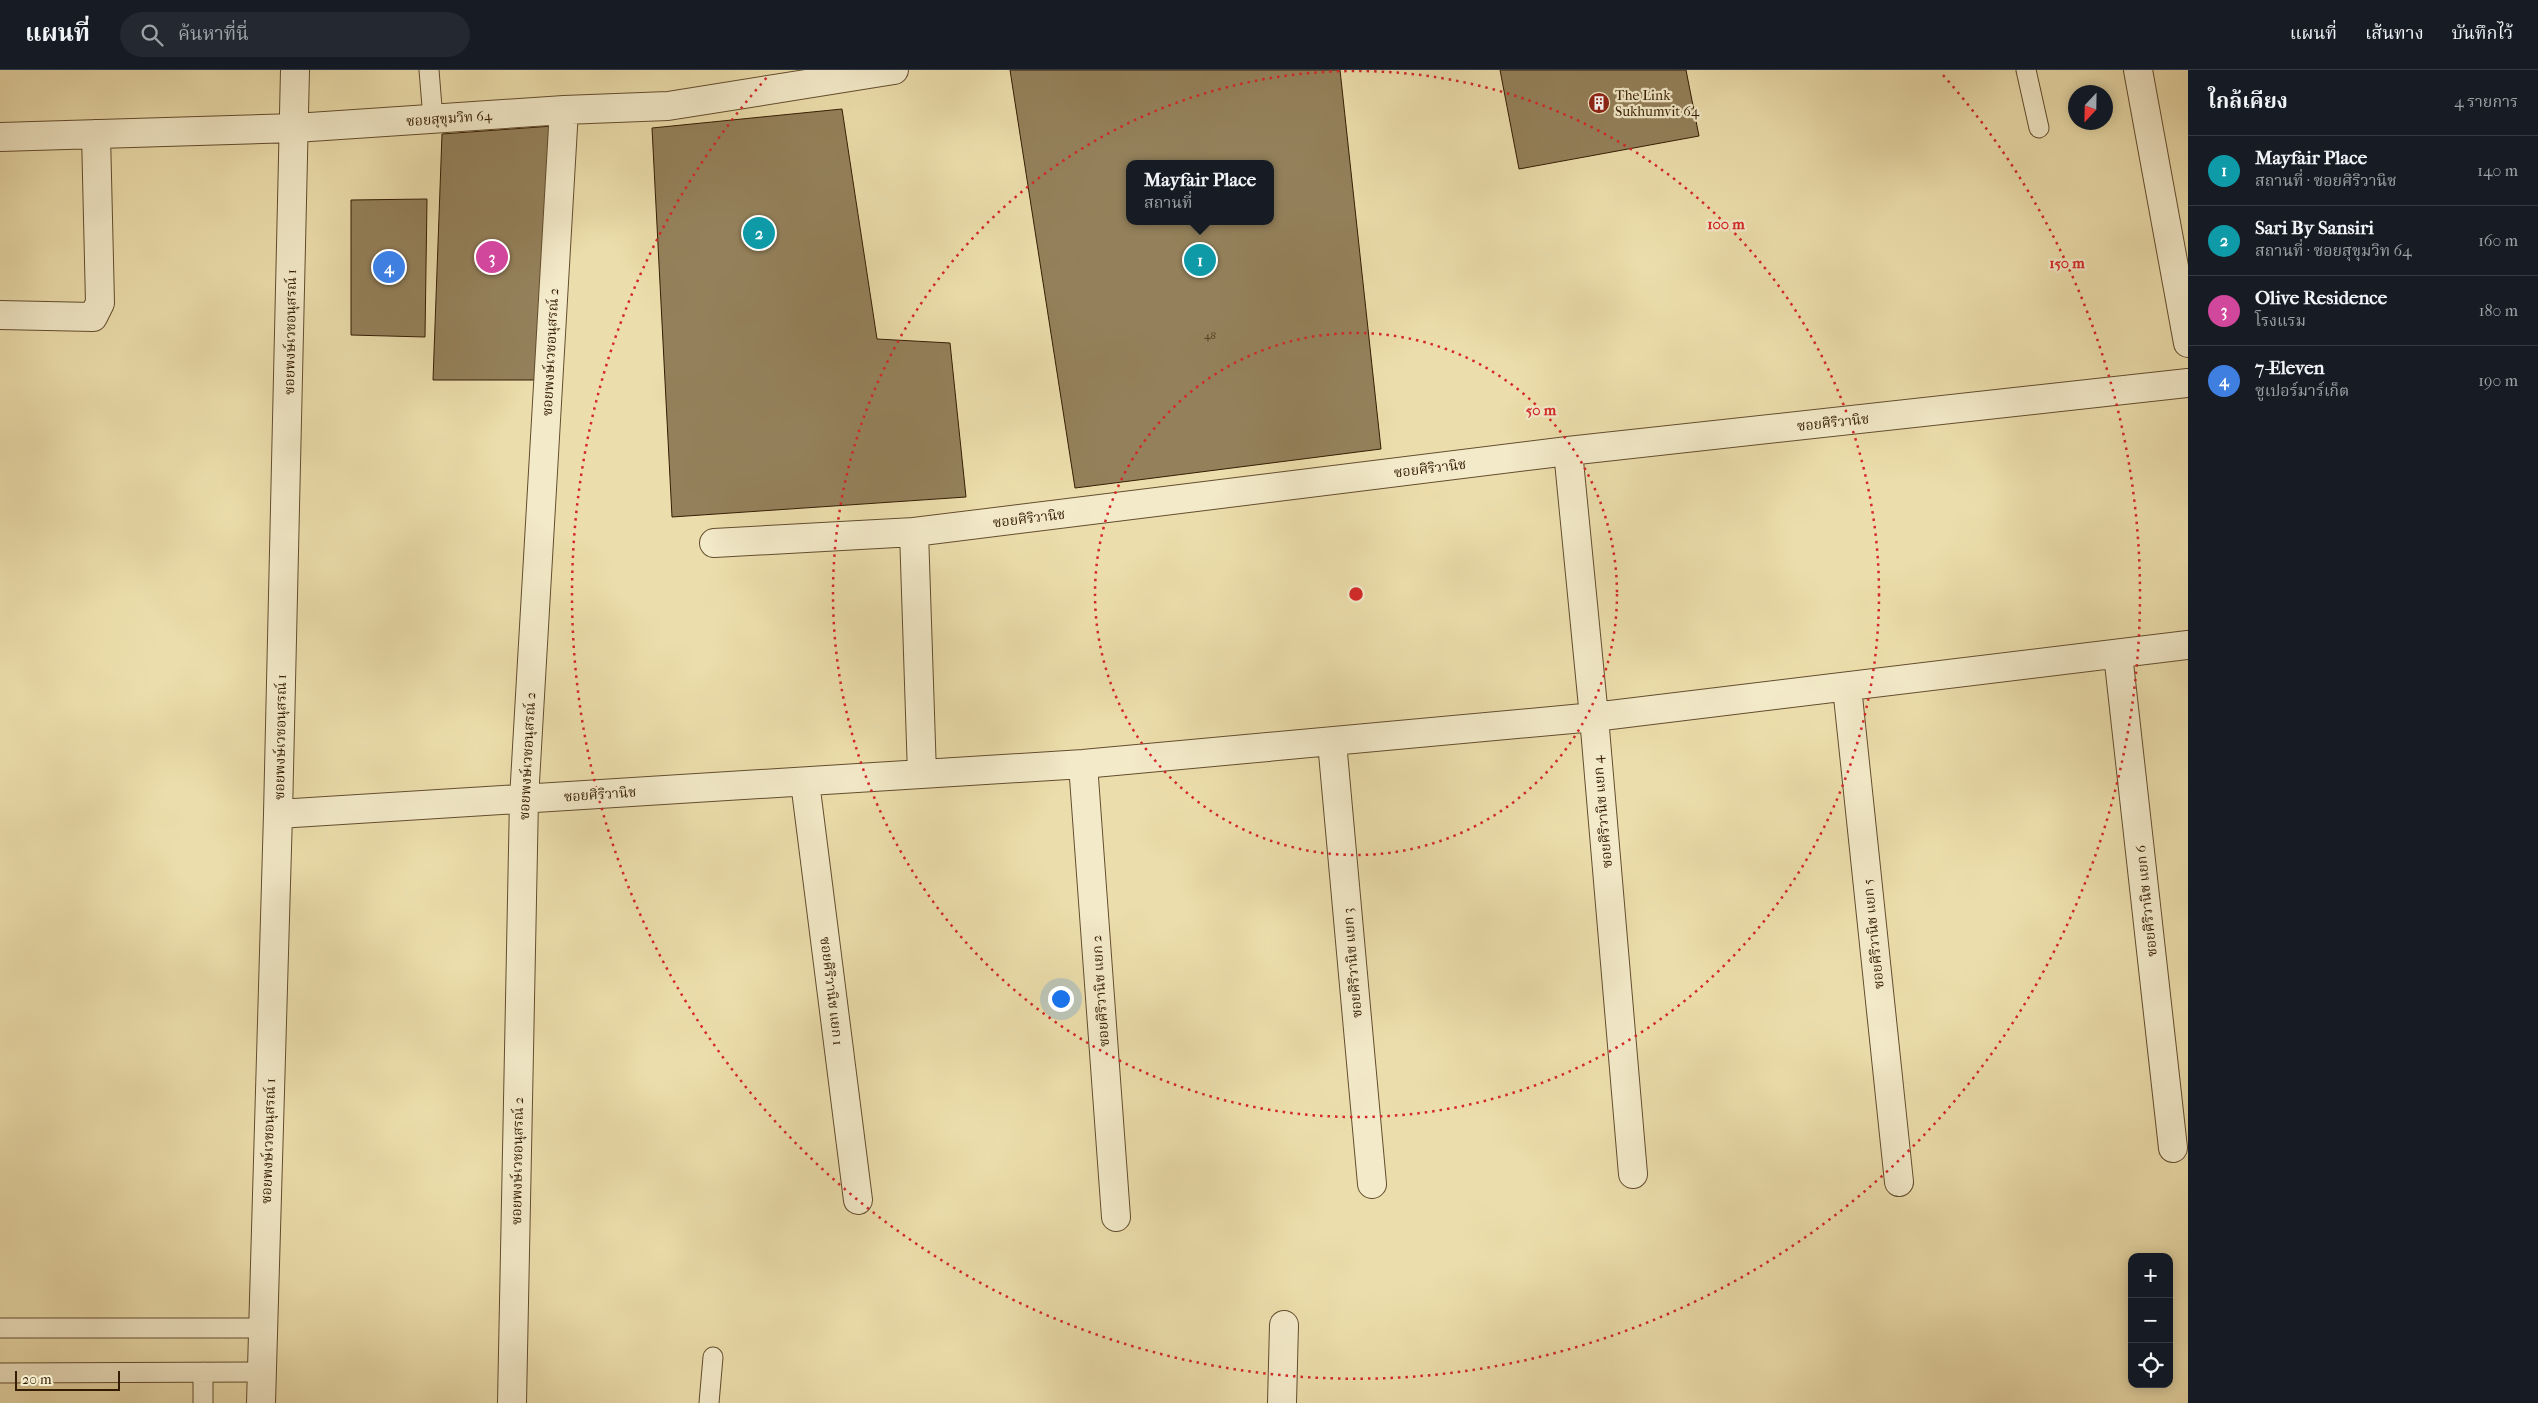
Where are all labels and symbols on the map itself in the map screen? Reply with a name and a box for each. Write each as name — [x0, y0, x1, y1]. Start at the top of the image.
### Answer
north arrow — [2068, 85, 2113, 130]
place label: The Link Sukhumvit 64 — [1615, 87, 1700, 120]
building icon: The Link Sukhumvit 64 — [1587, 91, 1611, 115]
street label: ซอยสุขุมวิท 64 — [406, 107, 493, 130]
pin: 2 — [743, 214, 775, 252]
text: 100 m — [1707, 215, 1745, 233]
pin: 3 — [476, 238, 508, 276]
pin: 1 — [1184, 241, 1216, 279]
pin: 4 — [373, 248, 405, 286]
text: 150 m — [2049, 254, 2085, 272]
street label: ซอยพงษ์เวชอนุสรณ์ 1 — [280, 269, 300, 395]
street label: ซอยพงษ์เวชอนุสรณ์ 2 — [538, 288, 562, 416]
house number: 48 — [1204, 329, 1216, 342]
text: 50 m — [1526, 401, 1557, 419]
street label: ซอยศิริวานิช — [1796, 410, 1870, 435]
street label: ซอยศิริวานิช — [1393, 456, 1467, 481]
street label: ซอยศิริวานิช — [992, 506, 1066, 531]
centre of rings — [1347, 585, 1365, 603]
street label: ซอยพงษ์เวชอนุสรณ์ 1 — [270, 674, 290, 800]
street label: ซอยพงษ์เวชอนุสรณ์ 2 — [515, 692, 539, 820]
street label: ซอยศิริวานิช แยก 4 — [1589, 754, 1616, 869]
street label: ซอยศิริวานิช — [563, 783, 637, 806]
street label: ซอยศิริวานิช แยก 6 — [2132, 844, 2161, 958]
street label: ซอยศิริวานิช แยก 5 — [1859, 878, 1888, 990]
street label: ซอยศิริวานิช แยก 3 — [1339, 907, 1366, 1019]
street label: ซอยศิริวานิช แยก 2 — [1088, 935, 1113, 1047]
street label: ซอยศิริวานิช แยก 1 — [816, 936, 847, 1046]
your location — [1048, 986, 1074, 1012]
street label: ซอยพงษ์เวชอนุสรณ์ 1 — [257, 1078, 279, 1204]
street label: ซอยพงษ์เวชอนุสรณ์ 2 — [507, 1097, 527, 1225]
scale bar — [15, 1368, 120, 1391]

